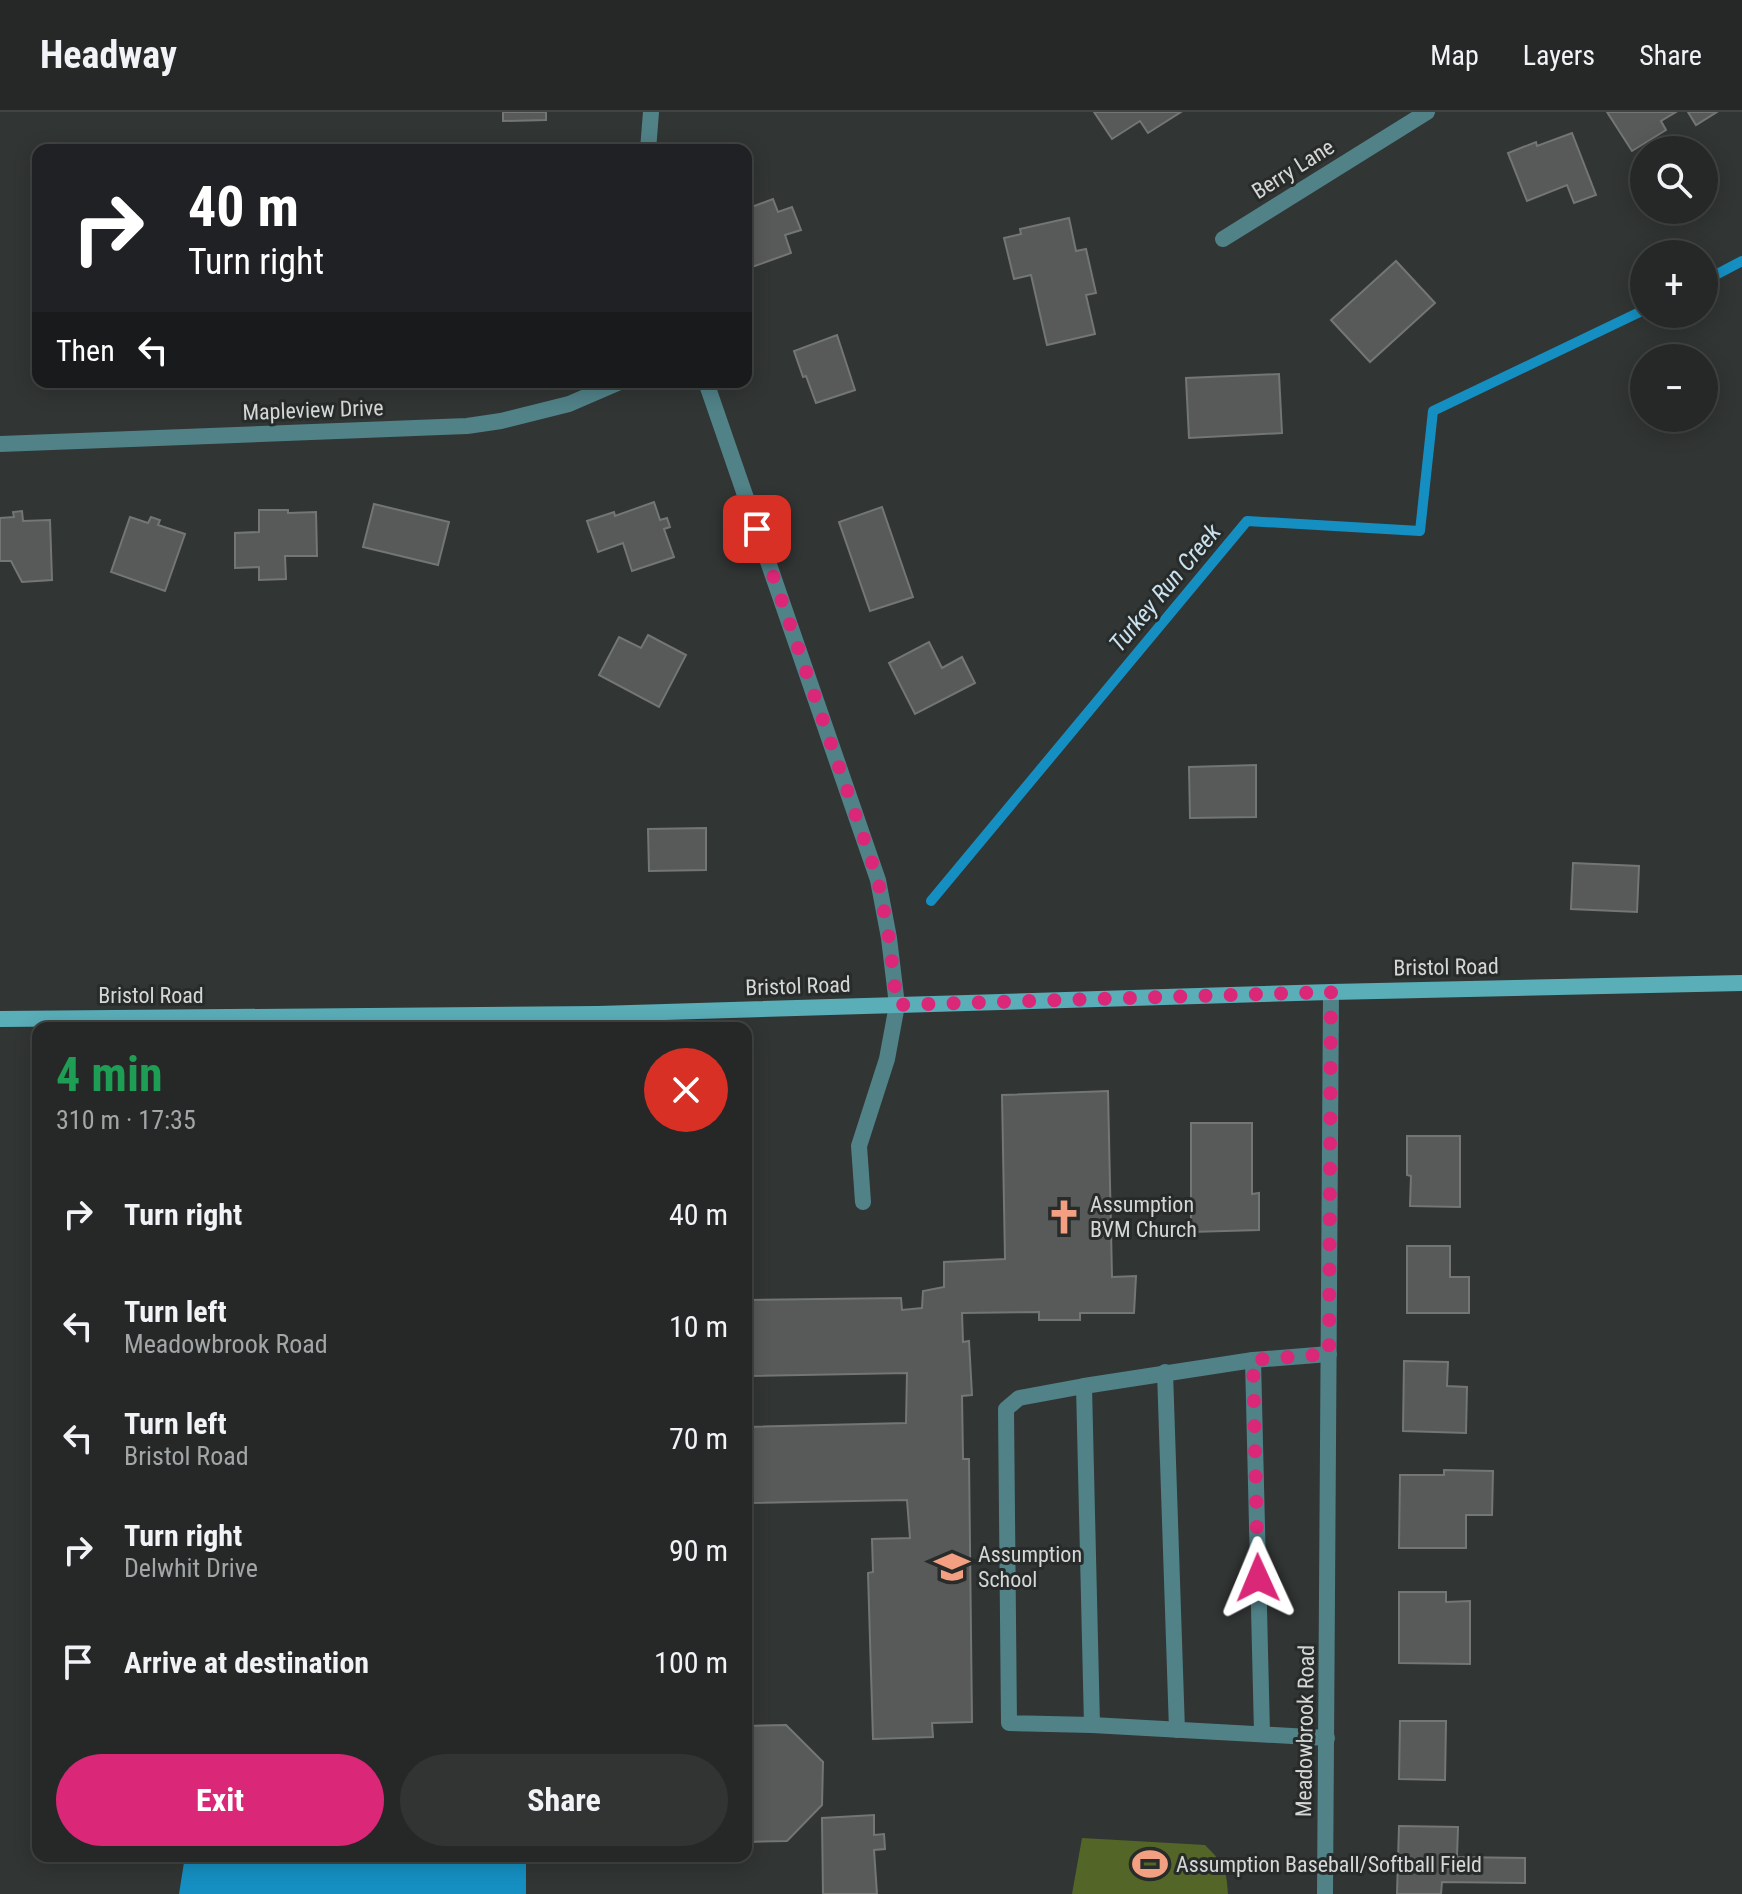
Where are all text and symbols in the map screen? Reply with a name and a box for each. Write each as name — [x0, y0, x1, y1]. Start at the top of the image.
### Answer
text: Headway — [40, 33, 177, 77]
text: Map — [1430, 39, 1479, 72]
text: Layers — [1523, 39, 1595, 72]
text: Share — [1639, 39, 1702, 72]
street label: Berry Lane — [1247, 134, 1339, 204]
map controls — [1630, 136, 1718, 432]
button: search — [1630, 136, 1718, 224]
text: 40 m — [188, 174, 299, 240]
icon: right — [56, 176, 160, 280]
button: + — [1630, 240, 1718, 328]
text: Turn right — [188, 241, 324, 283]
icon: left — [131, 328, 175, 372]
text: Then — [56, 333, 115, 368]
button: − — [1630, 344, 1718, 432]
street label: Mapleview Drive — [242, 395, 384, 425]
pin — [723, 495, 791, 563]
icon: arrive — [735, 507, 779, 551]
water label: Turkey Run Creek — [1103, 518, 1227, 658]
street label: Bristol Road — [1393, 954, 1499, 980]
street label: Bristol Road — [745, 972, 851, 1000]
street label: Bristol Road — [98, 983, 204, 1008]
text: 4 min — [56, 1046, 163, 1103]
button: close — [644, 1048, 728, 1132]
text: 310 m · 17:35 — [56, 1105, 196, 1135]
icon: right — [56, 1192, 100, 1236]
place label: Assumption BVM Church — [1090, 1192, 1197, 1242]
text: Turn right — [124, 1197, 242, 1232]
text: 40 m — [669, 1197, 728, 1232]
church icon: Assumption BVM Church — [1045, 1198, 1083, 1236]
text: Turn left — [124, 1294, 227, 1329]
icon: left — [56, 1304, 100, 1348]
text: 10 m — [669, 1309, 728, 1344]
text: Meadowbrook Road — [124, 1329, 328, 1359]
text: Turn left — [124, 1406, 227, 1441]
icon: left — [56, 1416, 100, 1460]
text: 70 m — [669, 1421, 728, 1456]
text: Bristol Road — [124, 1441, 249, 1471]
text: Turn right — [124, 1518, 242, 1553]
icon: right — [56, 1528, 100, 1572]
text: 90 m — [669, 1533, 728, 1568]
position arrow — [1216, 1536, 1300, 1620]
place label: Assumption School — [978, 1542, 1082, 1592]
school or university icon: Assumption School — [933, 1548, 971, 1586]
text: Delwhit Drive — [124, 1553, 258, 1583]
icon: arrive — [56, 1640, 100, 1684]
text: Arrive at destination — [124, 1645, 369, 1680]
text: 100 m — [654, 1645, 728, 1680]
street label: Meadowbrook Road — [1291, 1645, 1319, 1817]
button: Exit — [56, 1754, 384, 1846]
button: Share — [400, 1754, 728, 1846]
sports icon: Assumption Baseball/Softball Field — [1131, 1845, 1169, 1883]
place label: Assumption Baseball/Softball Field — [1176, 1852, 1482, 1877]

